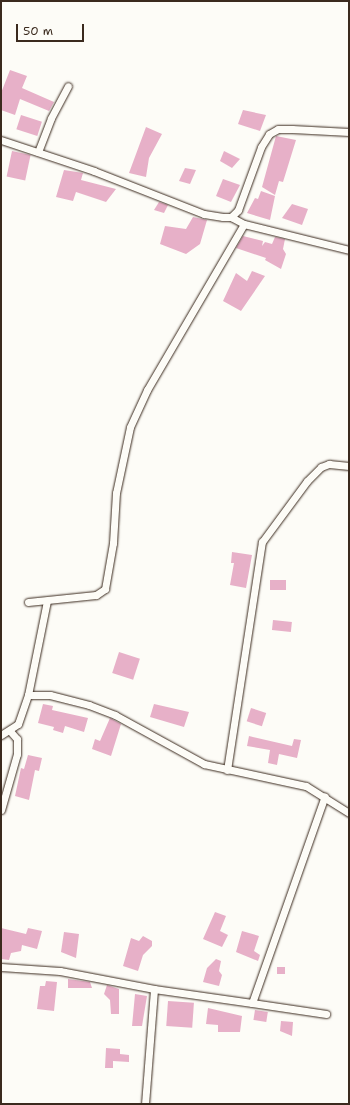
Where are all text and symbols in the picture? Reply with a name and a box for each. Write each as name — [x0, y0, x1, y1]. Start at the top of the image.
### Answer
scale bar — [18, 16, 86, 42]
text: 50 m — [23, 23, 53, 39]

